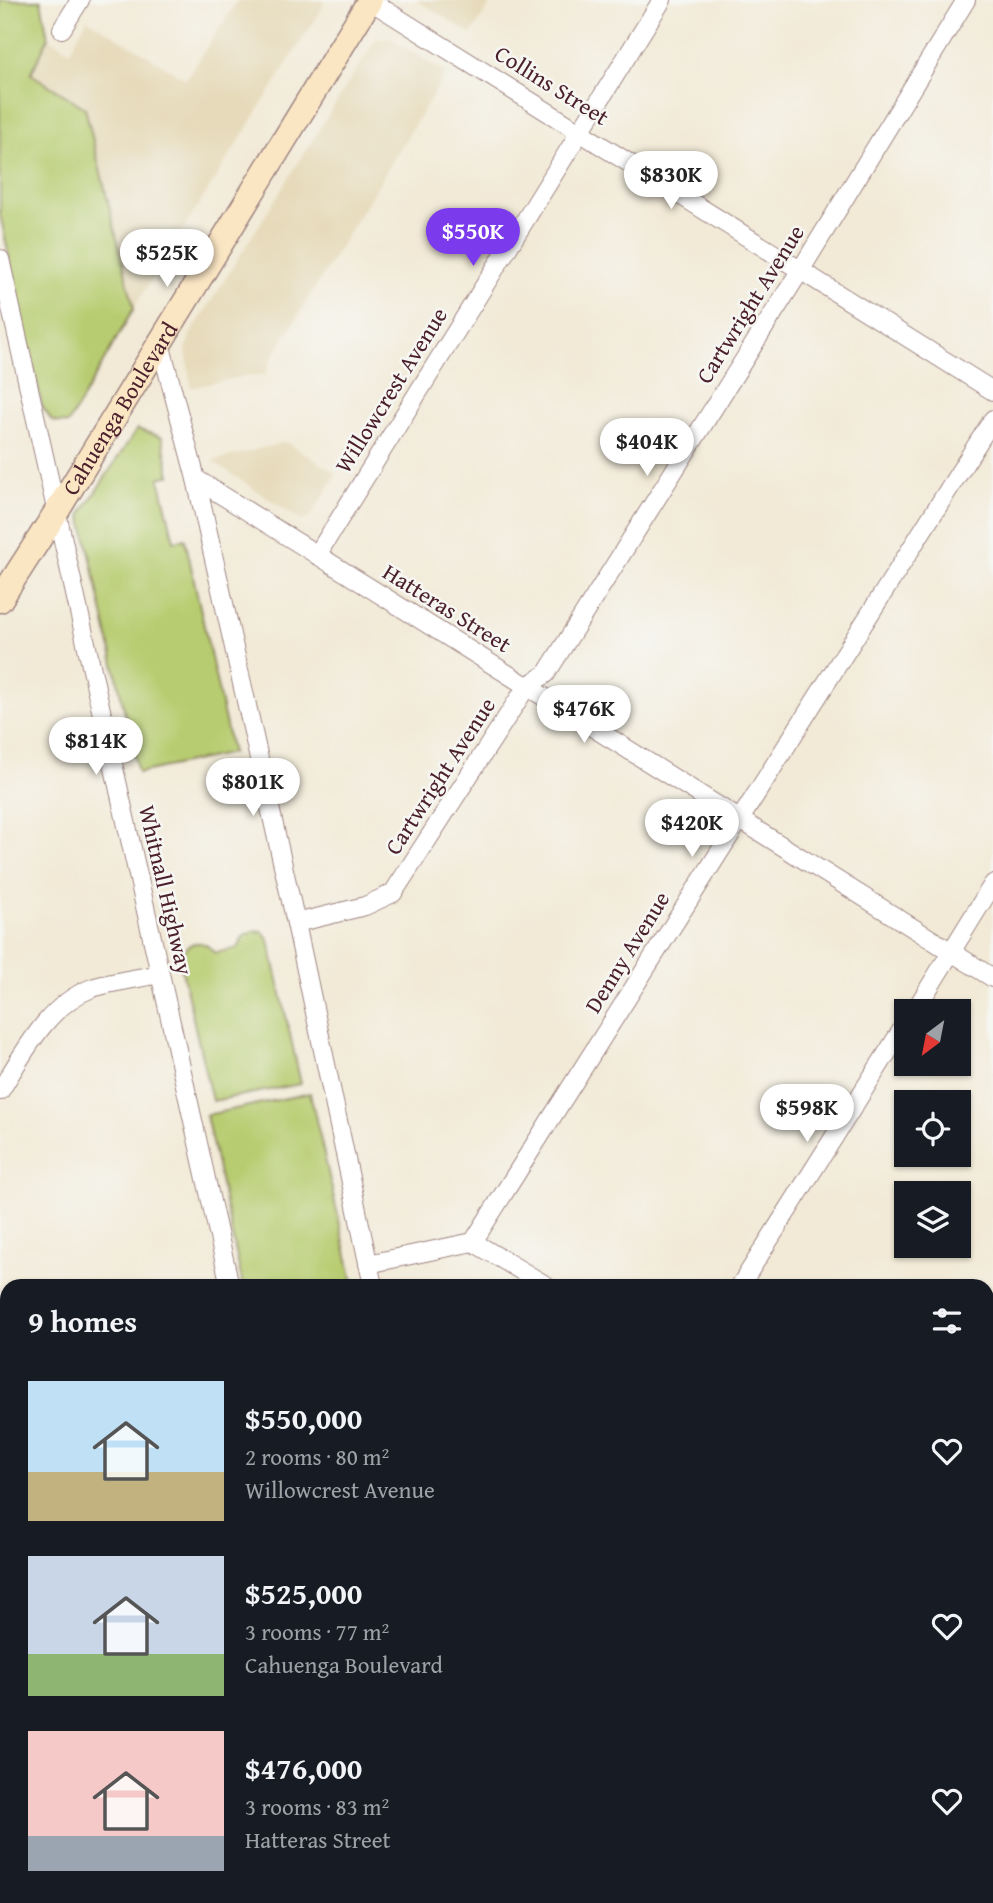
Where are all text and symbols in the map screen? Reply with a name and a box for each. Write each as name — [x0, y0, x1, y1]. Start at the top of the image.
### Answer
street label: Collins Street — [489, 36, 616, 133]
pin: $830K — [622, 152, 720, 211]
text: $830K — [640, 157, 702, 190]
pin: $550K — [424, 208, 522, 268]
text: $550K — [442, 214, 504, 247]
street label: Cartwright Avenue — [688, 218, 812, 389]
pin: $525K — [118, 230, 216, 289]
text: $525K — [136, 235, 198, 268]
street label: Willowcrest Avenue — [326, 301, 455, 479]
street label: Cahuenga Boulevard — [54, 315, 186, 501]
pin: $404K — [598, 419, 696, 478]
text: $404K — [616, 424, 678, 457]
street label: Hatteras Street — [377, 555, 518, 660]
pin: $476K — [535, 686, 633, 745]
street label: Cartwright Avenue — [376, 691, 503, 861]
text: $476K — [553, 691, 615, 724]
pin: $814K — [47, 718, 145, 777]
text: $814K — [65, 723, 127, 756]
pin: $801K — [204, 758, 302, 818]
text: $801K — [222, 764, 284, 797]
pin: $420K — [643, 800, 741, 859]
street label: Whitnall Highway — [131, 802, 202, 979]
text: $420K — [661, 805, 723, 838]
street label: Denny Avenue — [576, 885, 677, 1019]
north arrow — [894, 999, 971, 1076]
map controls — [894, 999, 971, 1258]
pin: $598K — [758, 1084, 856, 1144]
text: $598K — [776, 1090, 838, 1123]
button: locate — [894, 1090, 971, 1167]
button: layers — [894, 1181, 971, 1258]
text: 9 homes — [28, 1299, 137, 1343]
icon: filters — [928, 1302, 966, 1340]
text: $550,000 — [245, 1396, 362, 1440]
icon: home — [84, 1409, 168, 1493]
icon: heart — [928, 1432, 966, 1470]
text: 2 rooms · 80 m² — [245, 1440, 389, 1473]
text: Willowcrest Avenue — [245, 1473, 435, 1506]
text: $525,000 — [245, 1571, 362, 1615]
icon: home — [84, 1584, 168, 1668]
icon: heart — [928, 1607, 966, 1645]
text: 3 rooms · 77 m² — [245, 1615, 389, 1648]
text: Cahuenga Boulevard — [245, 1648, 443, 1681]
text: $476,000 — [245, 1746, 362, 1790]
icon: home — [84, 1759, 168, 1843]
icon: heart — [928, 1782, 966, 1820]
text: 3 rooms · 83 m² — [245, 1790, 389, 1823]
text: Hatteras Street — [245, 1823, 391, 1856]

